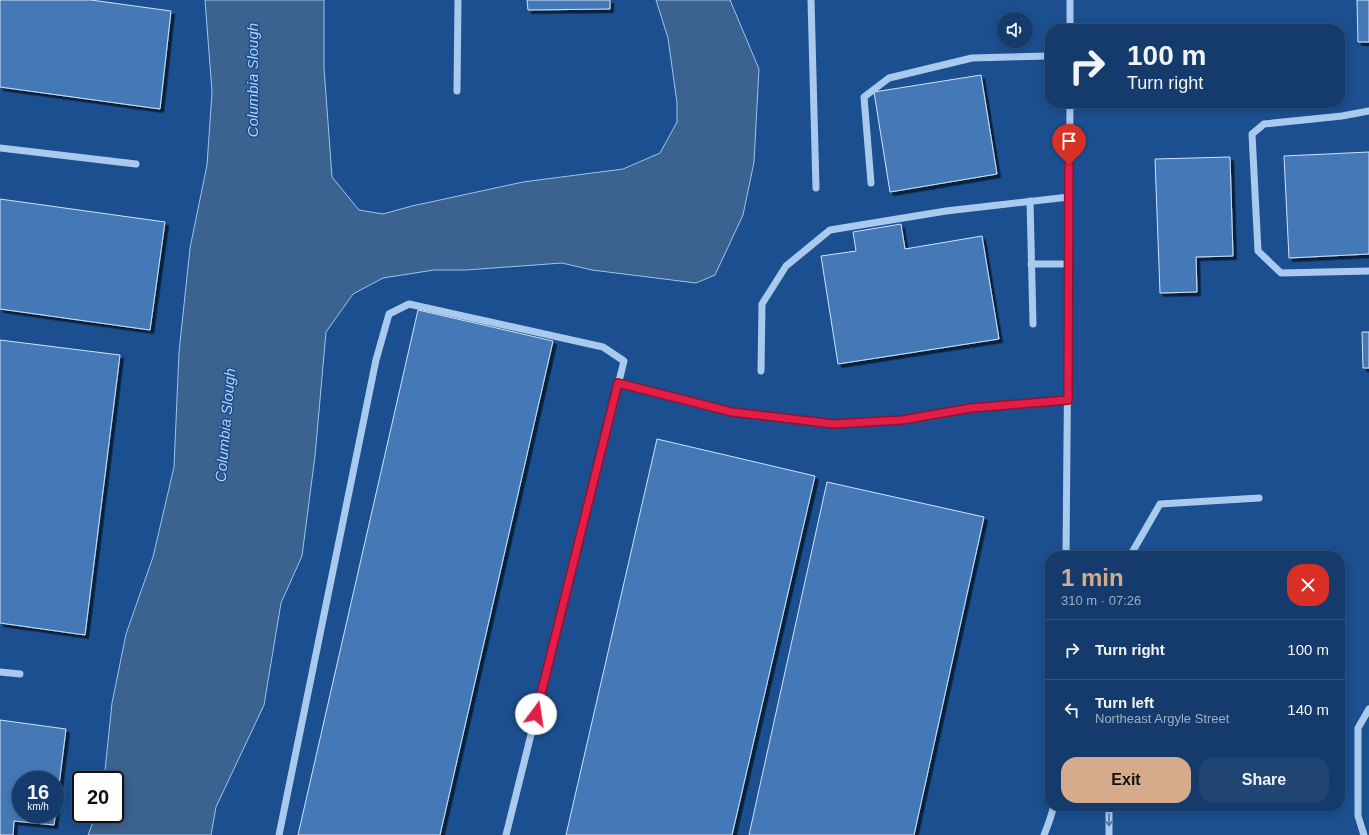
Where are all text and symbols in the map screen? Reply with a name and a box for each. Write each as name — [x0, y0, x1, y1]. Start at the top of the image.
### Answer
map controls — [997, 12, 1033, 48]
button: sound — [997, 12, 1033, 48]
water label: Columbia Slough — [244, 23, 261, 137]
icon: right — [1061, 40, 1113, 92]
text: 100 m — [1127, 40, 1206, 71]
text: Turn right — [1127, 73, 1203, 93]
pin — [1052, 124, 1086, 165]
icon: arrive — [1058, 130, 1080, 152]
water label: Columbia Slough — [212, 367, 238, 483]
text: 1 min — [1061, 564, 1124, 591]
button: close — [1287, 564, 1329, 606]
text: 310 m · 07:26 — [1061, 593, 1141, 608]
icon: right — [1061, 639, 1083, 661]
text: Turn right — [1095, 641, 1165, 658]
text: 100 m — [1287, 641, 1329, 658]
position arrow — [515, 693, 557, 735]
text: Turn left — [1095, 694, 1154, 711]
icon: left — [1061, 699, 1083, 721]
text: 140 m — [1287, 701, 1329, 718]
text: Northeast Argyle Street — [1095, 711, 1229, 726]
button: Exit — [1061, 757, 1191, 803]
button: Share — [1199, 757, 1329, 803]
speed limit sign: 20 — [72, 771, 124, 823]
text: 16 — [27, 781, 49, 803]
text: km/h — [27, 801, 49, 812]
one-way arrow — [1105, 814, 1113, 827]

